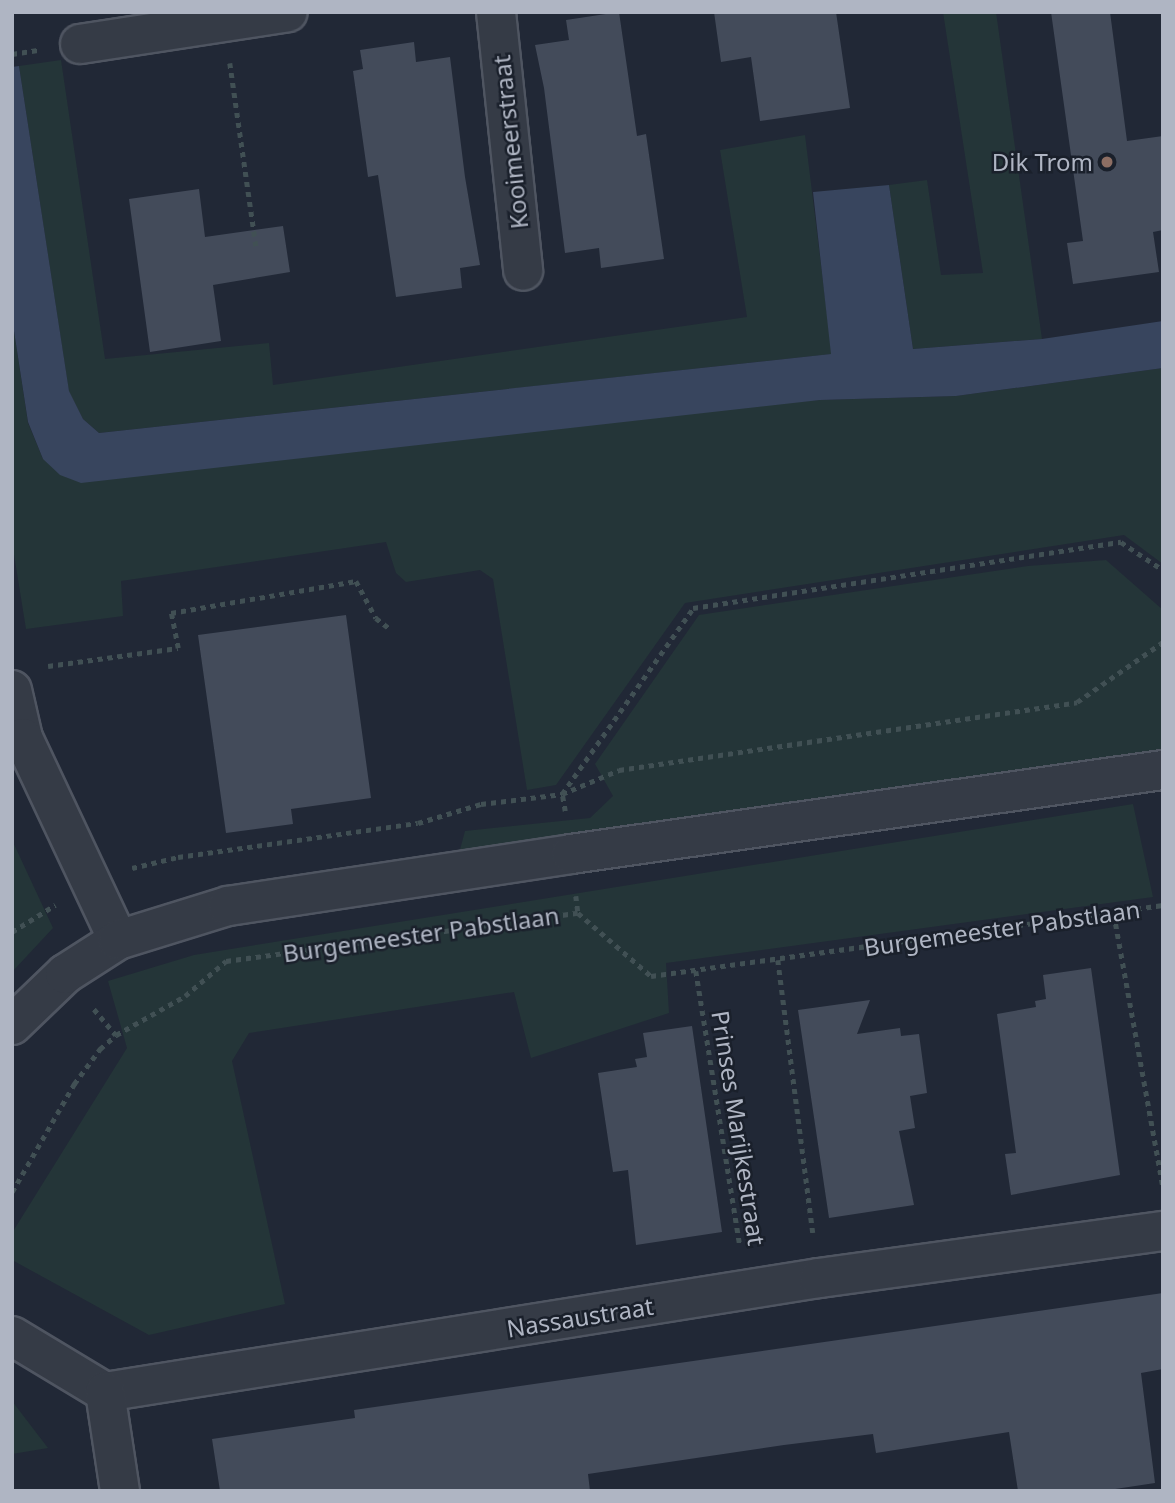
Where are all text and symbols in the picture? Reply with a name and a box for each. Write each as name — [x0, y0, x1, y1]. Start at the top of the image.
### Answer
street label: Kooimeerstraat — [487, 54, 533, 230]
place label: Dik Trom — [992, 148, 1093, 176]
marker: Dik Trom — [1099, 154, 1115, 170]
street label: Burgemeester Pabstlaan — [862, 894, 1142, 962]
street label: Burgemeester Pabstlaan — [281, 900, 561, 968]
street label: Prinses Marijkestraat — [706, 1009, 772, 1247]
street label: Nassaustraat — [505, 1291, 655, 1343]

